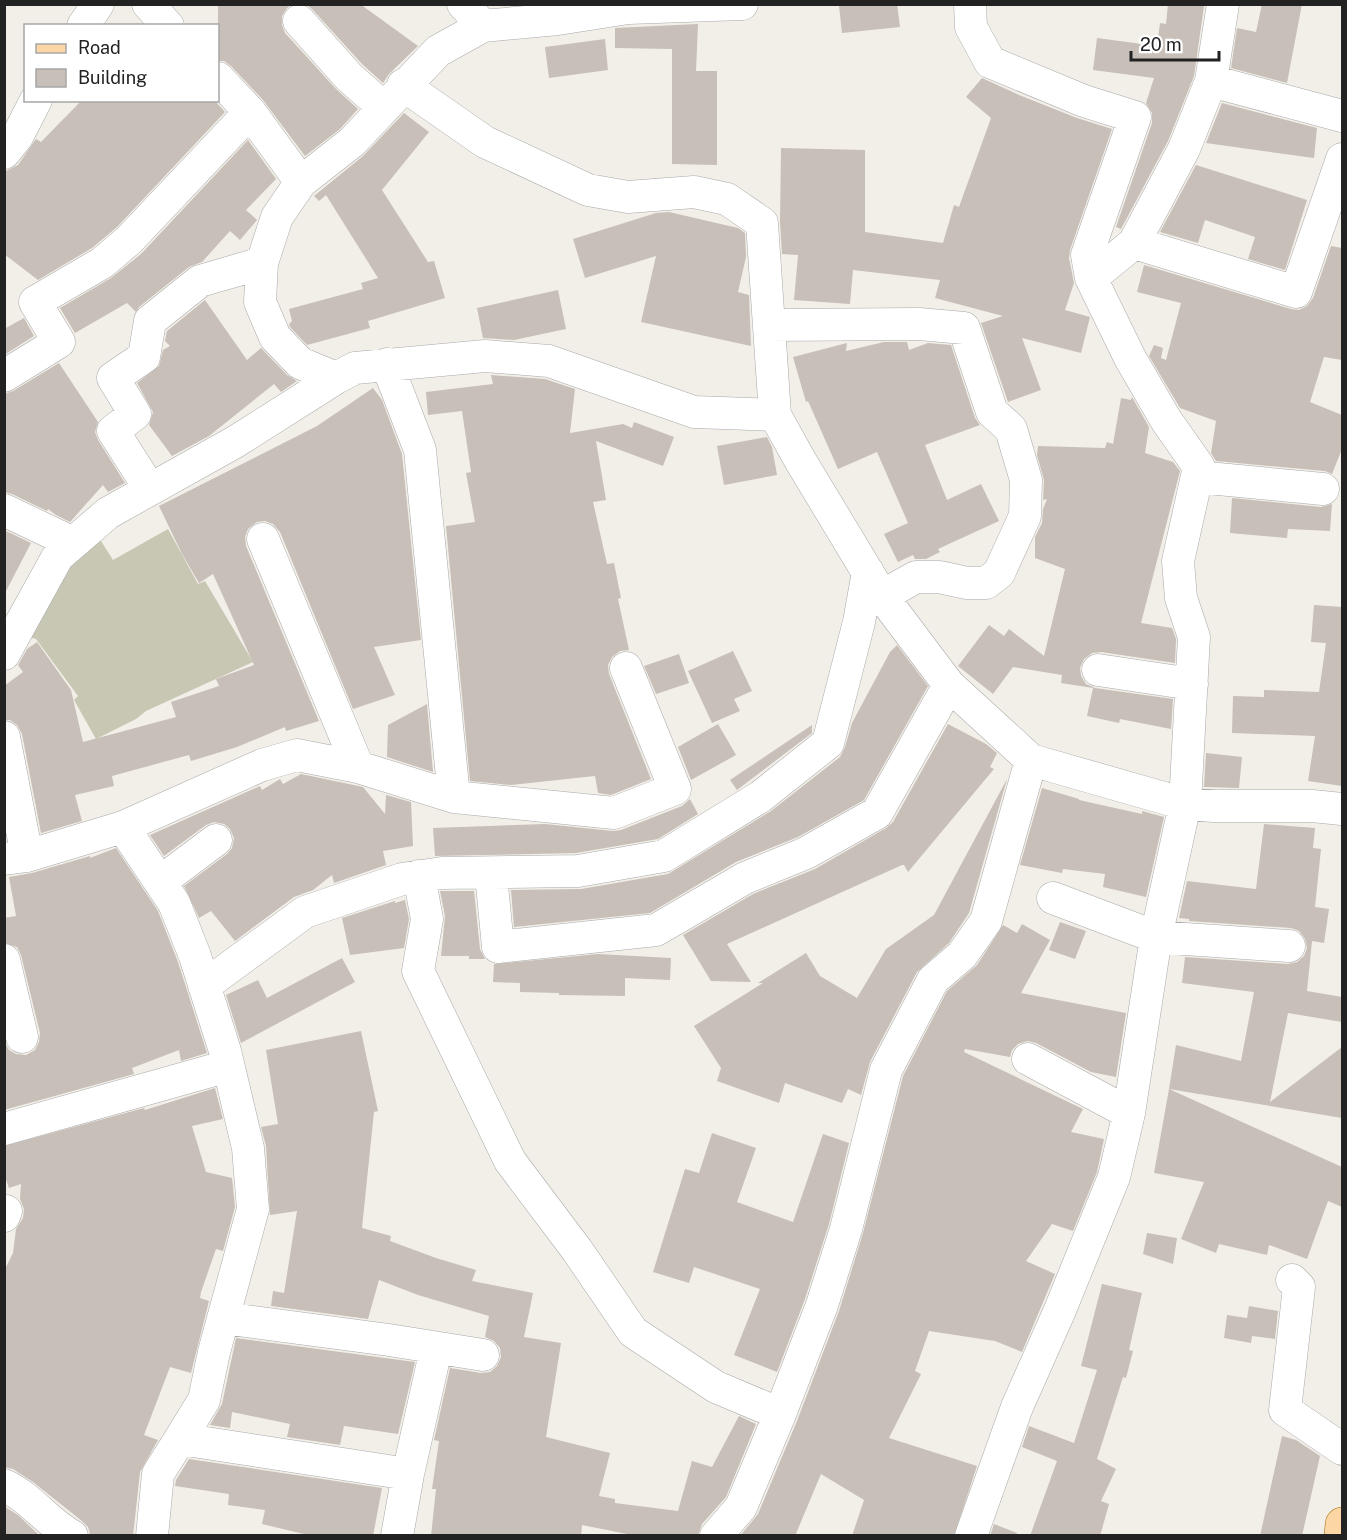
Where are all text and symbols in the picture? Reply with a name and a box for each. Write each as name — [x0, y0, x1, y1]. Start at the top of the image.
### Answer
legend — [24, 24, 219, 102]
scale bar — [1131, 24, 1220, 62]
text: 20 m — [1140, 34, 1182, 55]
text: Road — [78, 37, 121, 58]
text: Building — [78, 67, 147, 88]

